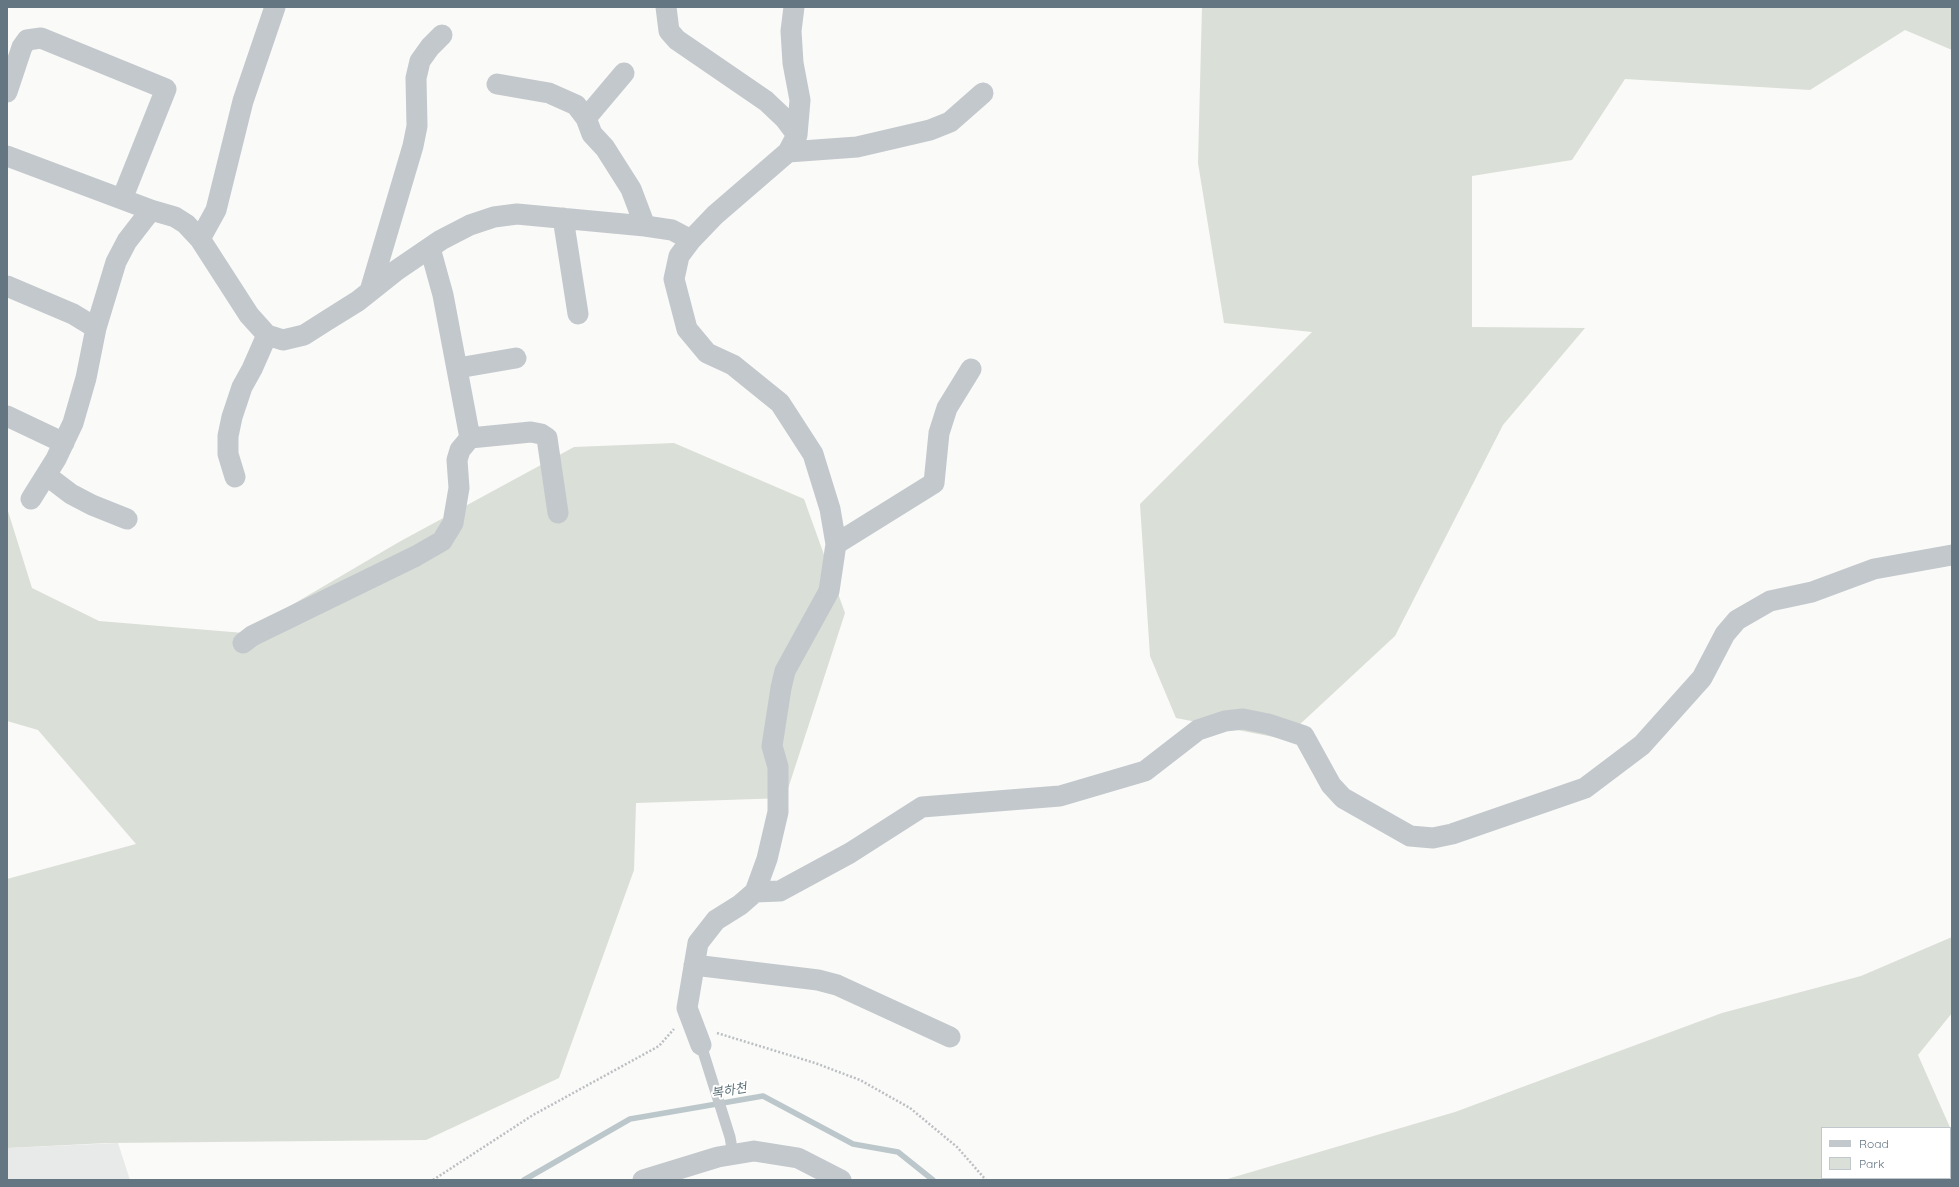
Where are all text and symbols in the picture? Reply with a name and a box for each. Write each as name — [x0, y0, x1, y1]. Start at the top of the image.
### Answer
water label: 복하천 — [710, 1080, 748, 1102]
legend — [1821, 1127, 1951, 1179]
text: Road — [1859, 1136, 1889, 1151]
text: Park — [1859, 1156, 1884, 1171]

